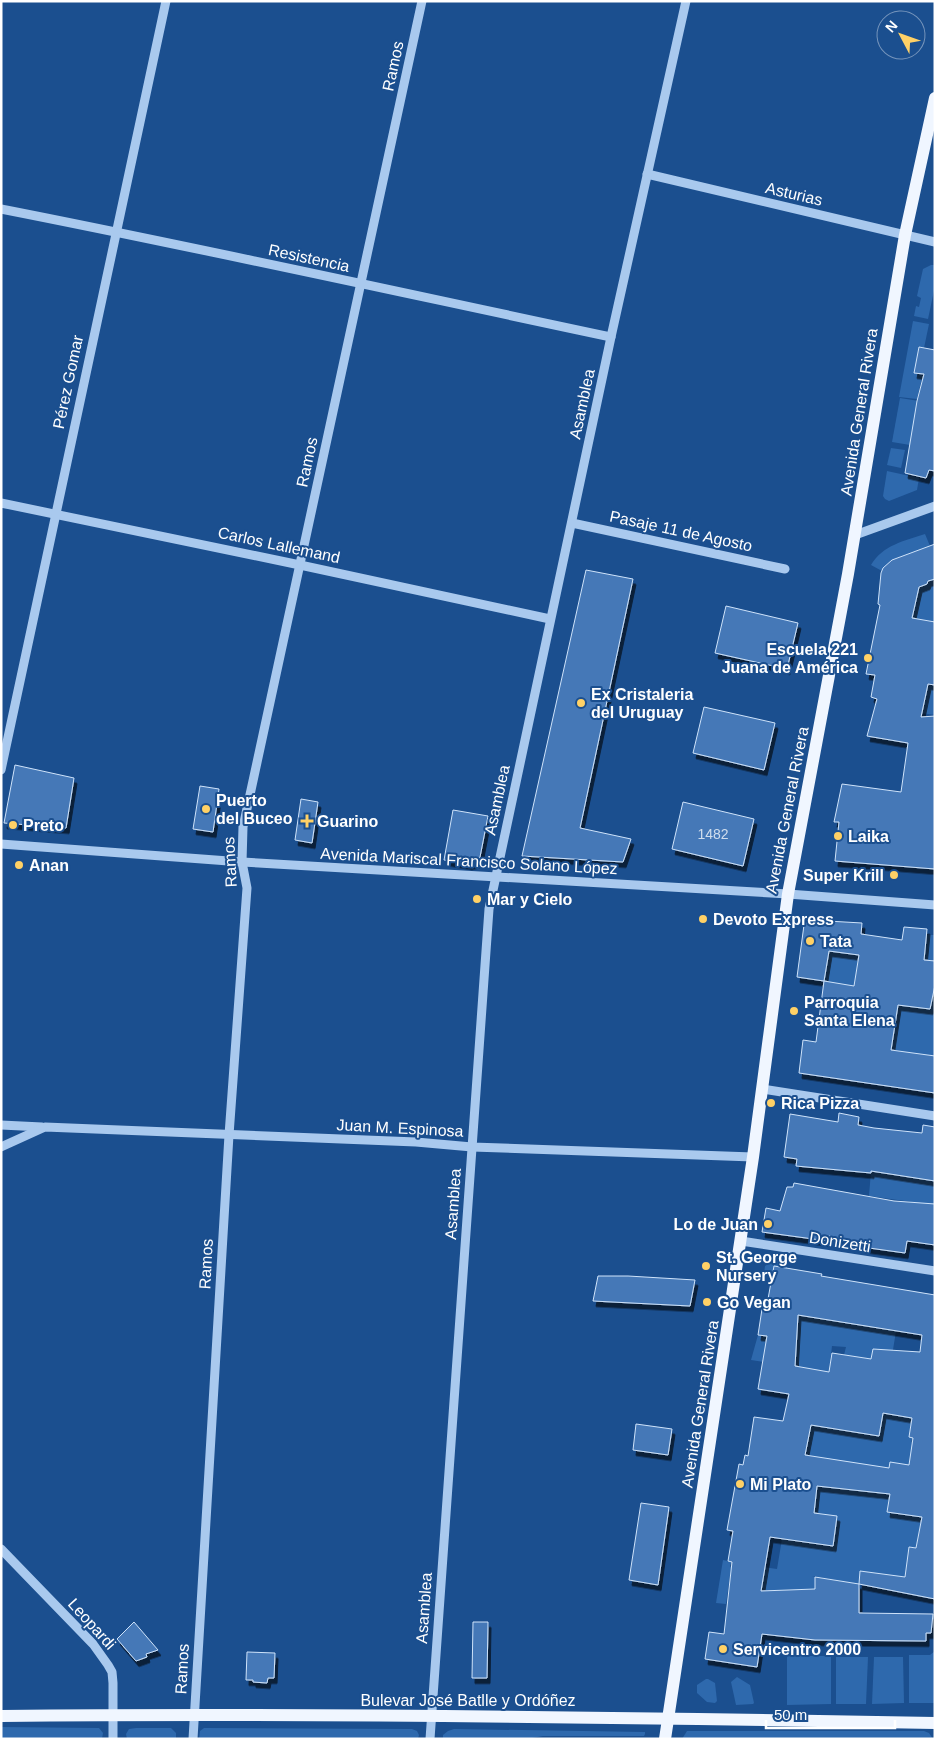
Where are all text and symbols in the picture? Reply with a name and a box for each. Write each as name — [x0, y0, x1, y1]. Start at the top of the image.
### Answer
north arrow — [876, 10, 926, 60]
text: N — [882, 17, 901, 36]
street label: Ramos — [379, 39, 407, 93]
street label: Asturias — [764, 179, 824, 209]
street label: Resistencia — [267, 241, 351, 275]
street label: Avenida General Rivera — [837, 327, 881, 497]
street label: Pérez Gomar — [50, 333, 86, 430]
street label: Asamblea — [566, 367, 598, 441]
street label: Ramos — [293, 435, 321, 489]
street label: Pasaje 11 de Agosto — [608, 508, 754, 554]
street label: Carlos Lallemand — [216, 524, 342, 566]
place label: Escuela 221 Juana de América — [722, 641, 858, 676]
marker: Escuela 221 Juana de América — [862, 652, 874, 664]
place label: Ex Cristaleria del Uruguay — [591, 686, 693, 721]
marker: Ex Cristaleria del Uruguay — [575, 697, 587, 709]
street label: Avenida General Rivera — [762, 725, 812, 895]
street label: Asamblea — [481, 763, 513, 837]
place label: Puerto del Buceo — [216, 792, 293, 827]
marker: Puerto del Buceo — [200, 803, 212, 815]
place label: Guarino — [317, 813, 379, 830]
marker: Guarino — [301, 815, 313, 827]
place label: Preto — [23, 817, 64, 834]
marker: Preto — [7, 819, 19, 831]
house number: 1482 — [697, 826, 729, 842]
place label: Laika — [848, 828, 889, 845]
marker: Laika — [832, 830, 844, 842]
street label: Ramos — [220, 836, 240, 888]
street label: Avenida Mariscal Francisco Solano López — [320, 845, 618, 877]
place label: Anan — [29, 857, 69, 874]
marker: Anan — [13, 859, 25, 871]
place label: Super Krill — [803, 867, 884, 884]
marker: Super Krill — [888, 869, 900, 881]
place label: Mar y Cielo — [487, 891, 573, 908]
marker: Mar y Cielo — [471, 893, 483, 905]
place label: Devoto Express — [713, 911, 834, 928]
marker: Devoto Express — [697, 913, 709, 925]
place label: Tata — [820, 933, 852, 950]
marker: Tata — [804, 935, 816, 947]
place label: Parroquia Santa Elena — [804, 994, 895, 1029]
marker: Parroquia Santa Elena — [788, 1005, 800, 1017]
place label: Rica Pizza — [781, 1095, 859, 1112]
marker: Rica Pizza — [765, 1097, 777, 1109]
street label: Juan M. Espinosa — [336, 1116, 464, 1140]
street label: Asamblea — [442, 1168, 464, 1240]
place label: Lo de Juan — [674, 1216, 758, 1233]
marker: Lo de Juan — [762, 1218, 774, 1230]
street label: Donizetti — [808, 1229, 872, 1255]
street label: Ramos — [196, 1238, 216, 1290]
place label: St. George Nursery — [716, 1249, 797, 1284]
marker: St. George Nursery — [700, 1260, 712, 1272]
place label: Go Vegan — [717, 1294, 791, 1311]
marker: Go Vegan — [701, 1296, 713, 1308]
street label: Avenida General Rivera — [678, 1319, 722, 1489]
place label: Mi Plato — [750, 1476, 812, 1493]
marker: Mi Plato — [734, 1478, 746, 1490]
street label: Asamblea — [413, 1572, 435, 1644]
street label: Leopardi — [65, 1595, 119, 1653]
place label: Servicentro 2000 — [733, 1641, 861, 1658]
street label: Ramos — [172, 1643, 192, 1695]
marker: Servicentro 2000 — [717, 1643, 729, 1655]
street label: Bulevar José Batlle y Ordóñez — [360, 1692, 576, 1709]
scale bar — [766, 1698, 895, 1730]
text: 50 m — [774, 1706, 807, 1723]

